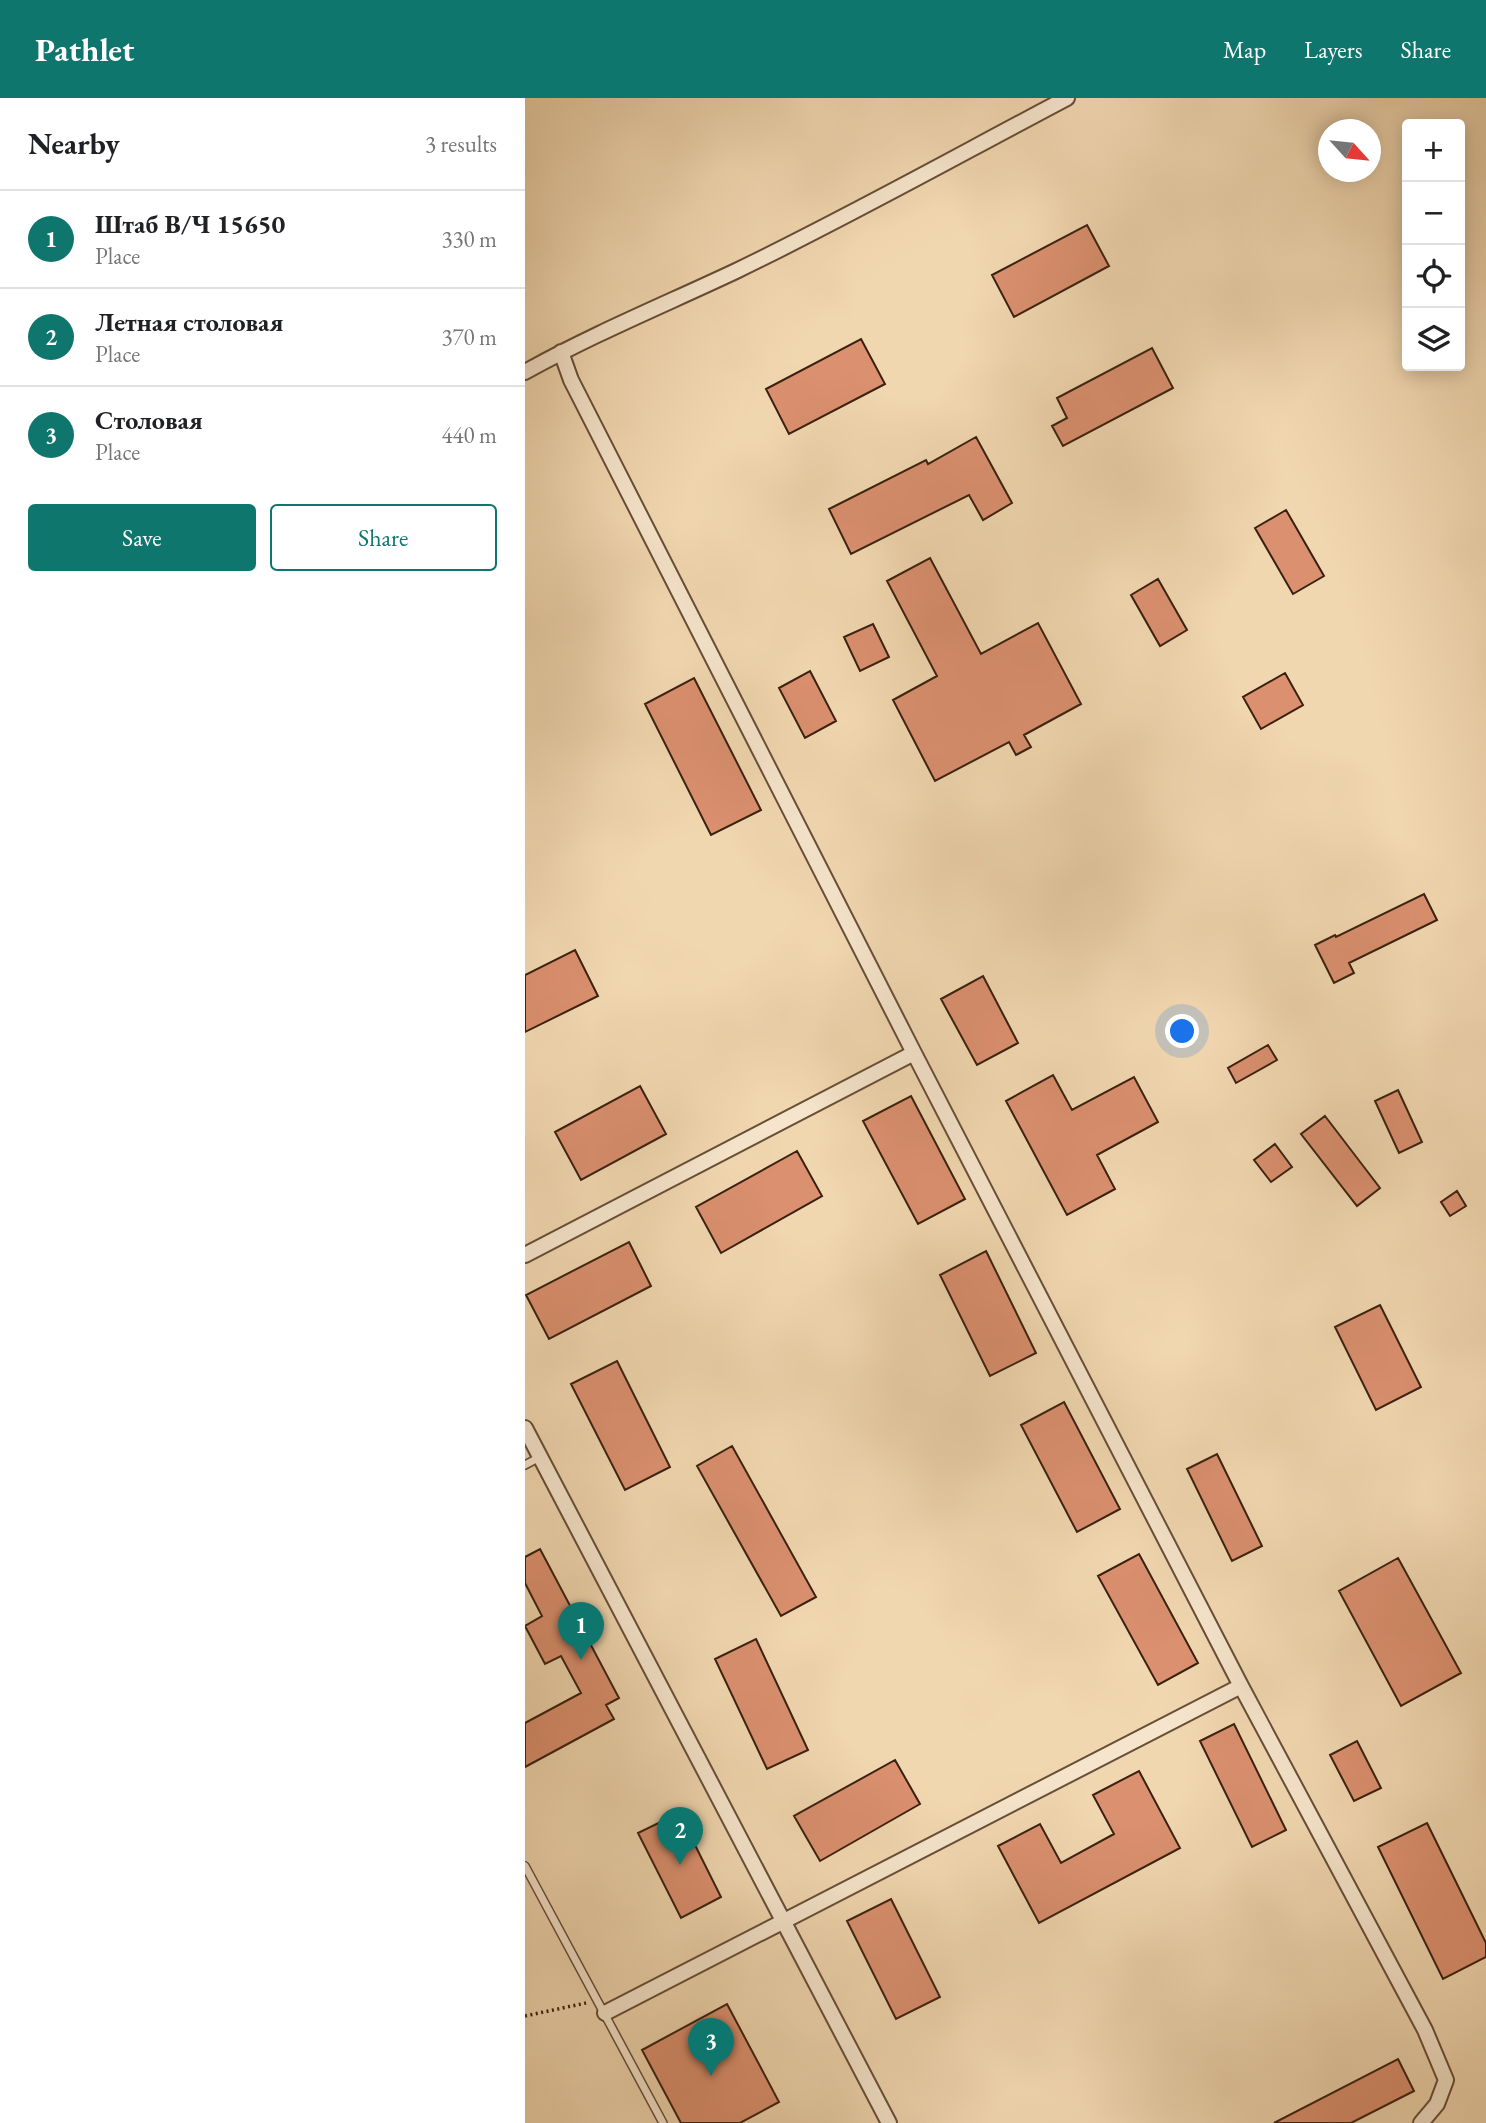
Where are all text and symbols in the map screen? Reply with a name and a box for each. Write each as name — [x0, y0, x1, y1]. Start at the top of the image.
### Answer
text: Pathlet — [35, 28, 134, 71]
text: Map — [1223, 34, 1266, 65]
text: Layers — [1304, 34, 1363, 65]
text: Share — [1401, 34, 1451, 65]
north arrow — [1318, 119, 1381, 182]
map controls — [1402, 119, 1465, 371]
button: + — [1402, 119, 1465, 182]
text: Nearby — [28, 124, 120, 163]
text: 3 results — [425, 129, 497, 159]
button: − — [1402, 182, 1465, 245]
text: Штаб В/Ч 15650 — [95, 207, 285, 241]
text: 1 — [45, 224, 57, 254]
text: 330 m — [441, 224, 497, 254]
text: Place — [95, 241, 140, 271]
button: locate — [1402, 245, 1465, 308]
text: Летная столовая — [95, 305, 283, 339]
button: layers — [1402, 308, 1465, 371]
text: 2 — [45, 322, 57, 352]
text: 370 m — [441, 322, 497, 352]
text: Place — [95, 339, 140, 369]
text: Столовая — [95, 403, 203, 437]
text: 3 — [45, 420, 57, 450]
text: 440 m — [441, 420, 497, 450]
text: Place — [95, 437, 140, 467]
button: Save — [28, 504, 256, 571]
button: Share — [270, 504, 497, 571]
your location — [1165, 1014, 1199, 1048]
pin: 1 — [558, 1602, 604, 1660]
pin: 2 — [657, 1807, 703, 1865]
pin: 3 — [688, 2018, 734, 2076]

